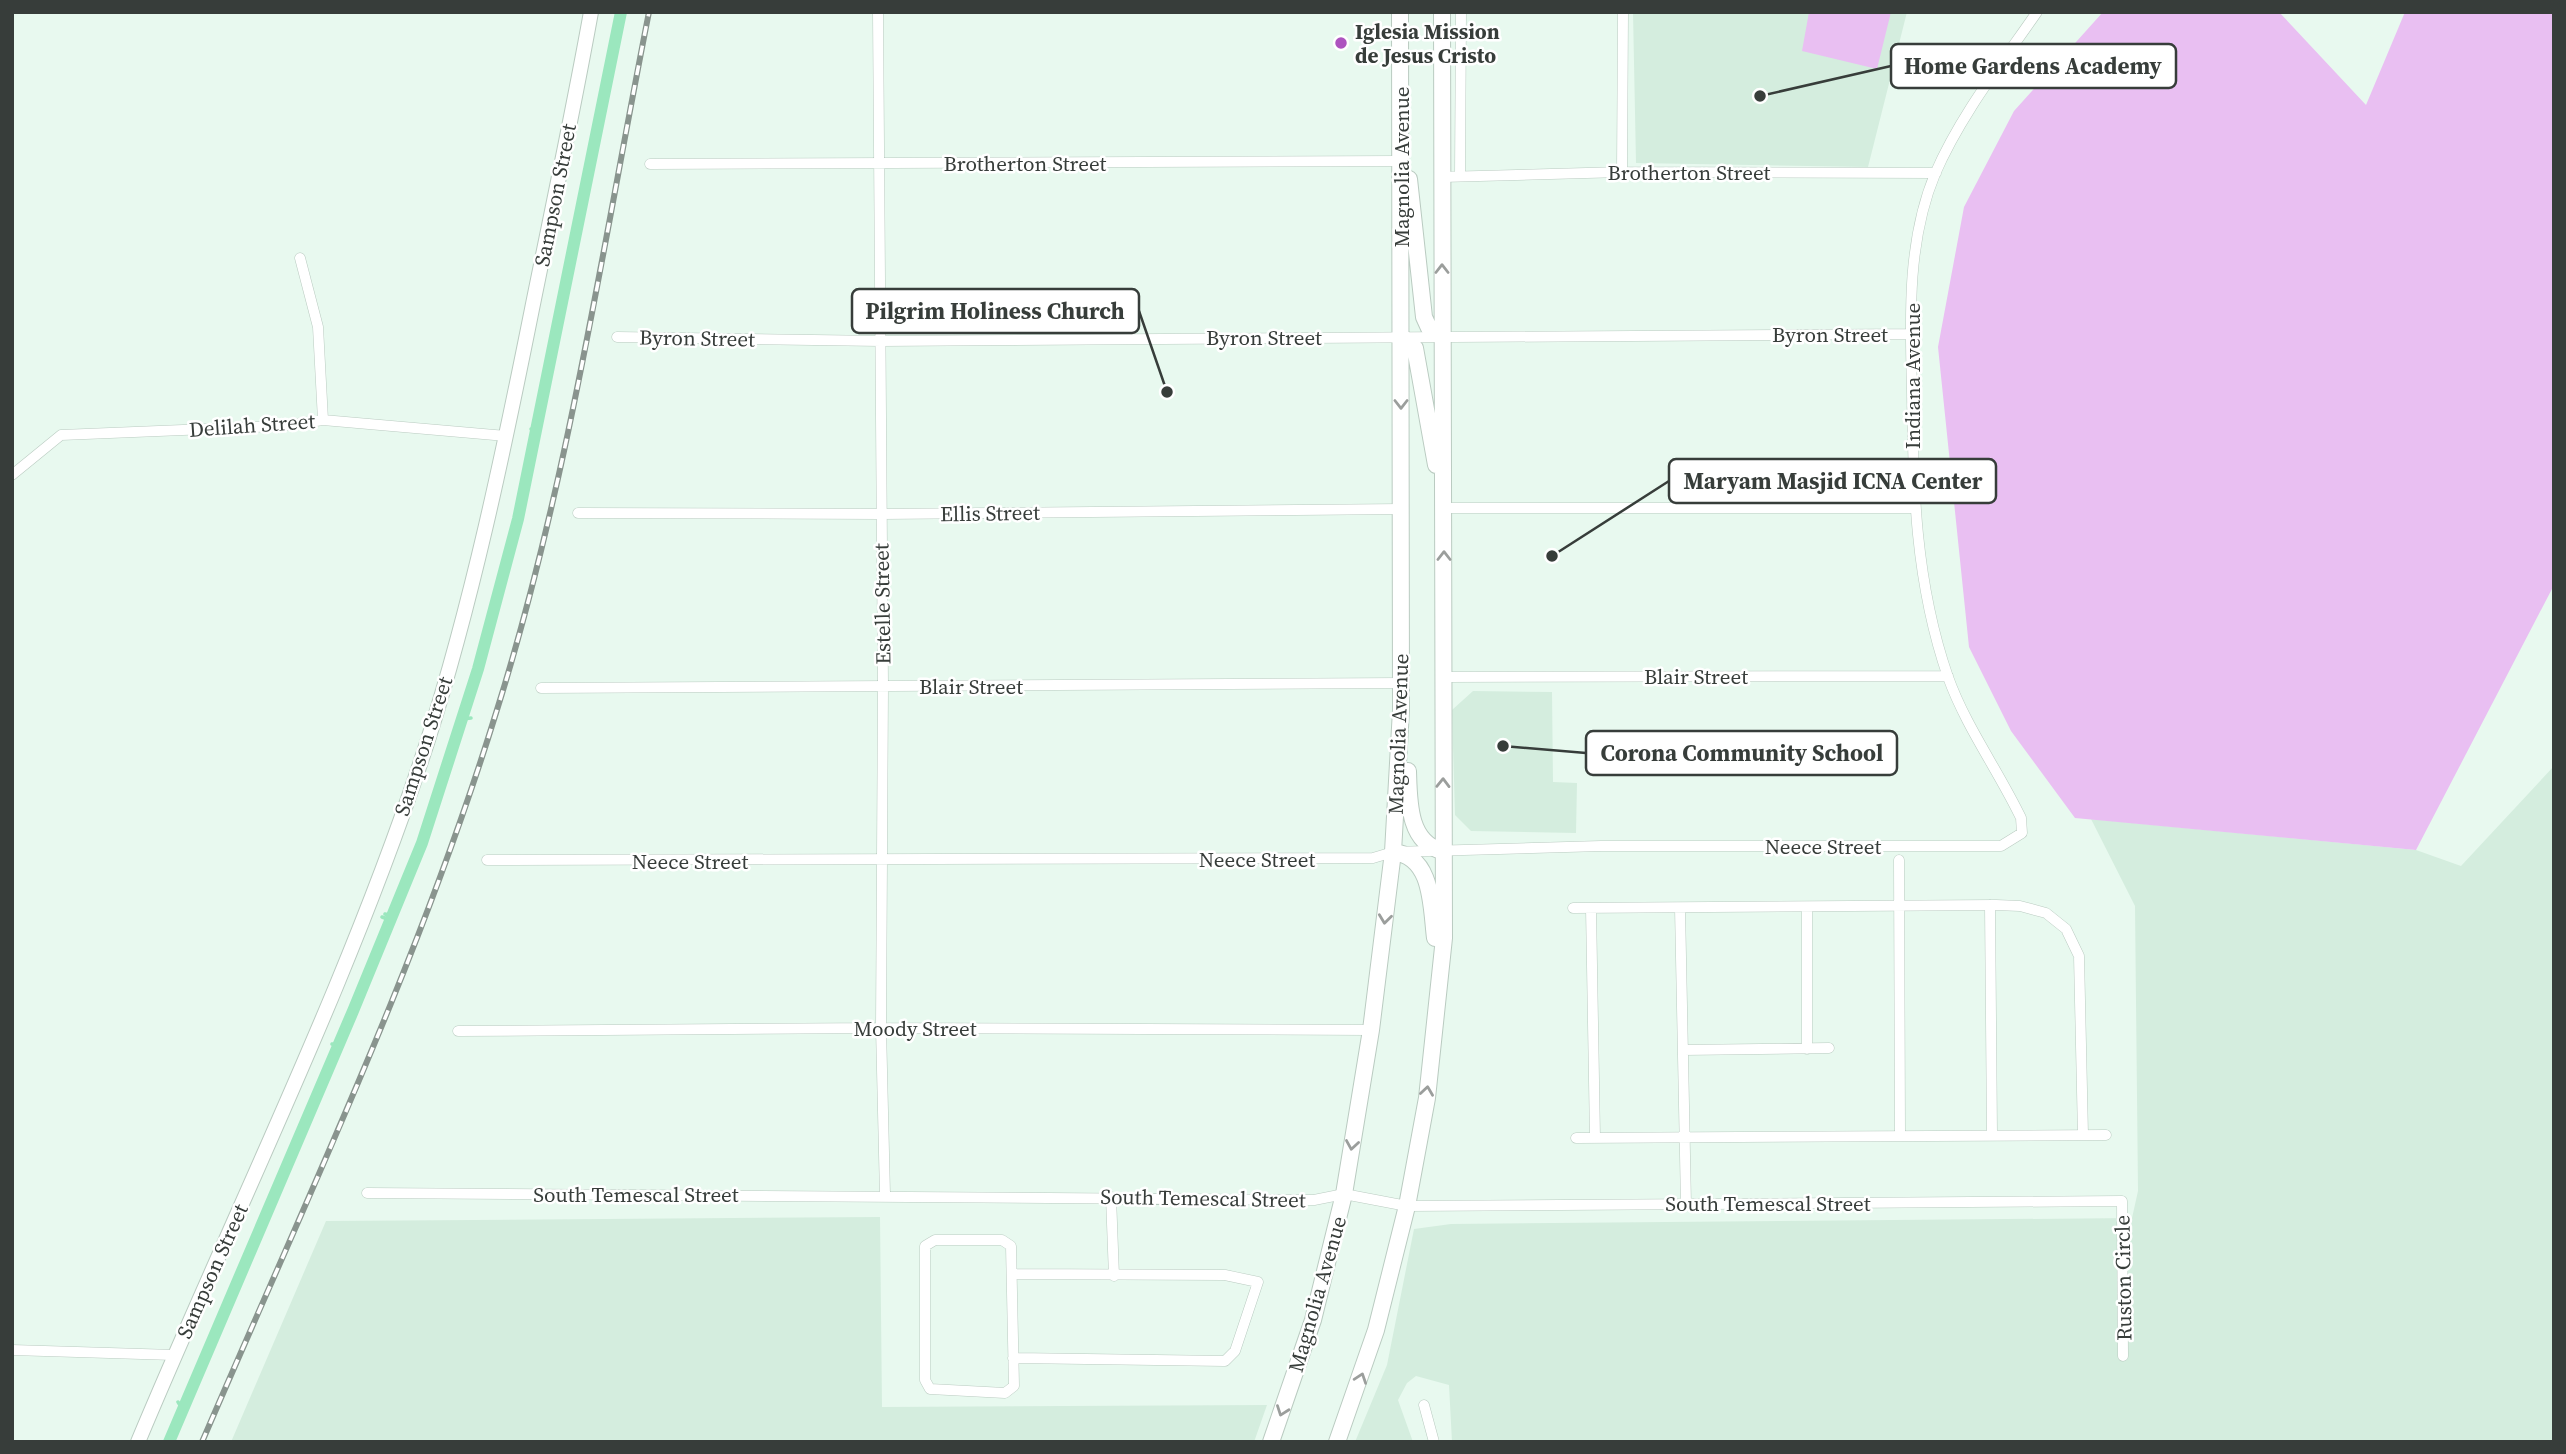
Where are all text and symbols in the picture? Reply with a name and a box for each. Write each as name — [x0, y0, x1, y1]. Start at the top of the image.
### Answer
place label: Iglesia Mission de Jesus Cristo — [1355, 17, 1500, 70]
marker: Iglesia Mission de Jesus Cristo — [1333, 35, 1349, 51]
callout: Home Gardens Academy — [1891, 44, 2176, 88]
text: Home Gardens Academy — [1904, 50, 2163, 82]
street label: Magnolia Avenue — [1387, 87, 1416, 247]
street label: Sampson Street — [527, 121, 583, 269]
street label: Brotherton Street — [944, 149, 1107, 178]
street label: Brotherton Street — [1608, 158, 1771, 187]
one-way arrow — [1434, 263, 1450, 273]
callout: Pilgrim Holiness Church — [852, 289, 1139, 333]
text: Pilgrim Holiness Church — [865, 295, 1125, 327]
street label: Indiana Avenue — [1898, 303, 1927, 449]
street label: Byron Street — [1772, 320, 1888, 349]
street label: Byron Street — [639, 322, 755, 354]
street label: Byron Street — [1206, 323, 1322, 352]
one-way arrow — [1393, 400, 1409, 410]
street label: Delilah Street — [188, 406, 316, 444]
callout: Maryam Masjid ICNA Center — [1669, 459, 1996, 503]
text: Maryam Masjid ICNA Center — [1684, 465, 1983, 497]
street label: Ellis Street — [940, 498, 1040, 528]
street label: Estelle Street — [866, 543, 898, 665]
one-way arrow — [1436, 550, 1451, 561]
street label: Magnolia Avenue — [1381, 653, 1415, 815]
street label: Blair Street — [1644, 662, 1748, 691]
street label: Blair Street — [919, 672, 1023, 701]
street label: Sampson Street — [387, 673, 459, 819]
callout: Corona Community School — [1586, 731, 1897, 775]
text: Corona Community School — [1601, 737, 1883, 769]
one-way arrow — [1435, 777, 1451, 788]
street label: Neece Street — [1765, 832, 1882, 861]
street label: Neece Street — [1199, 845, 1316, 874]
street label: Neece Street — [632, 847, 749, 876]
one-way arrow — [1377, 914, 1392, 925]
street label: Moody Street — [853, 1014, 977, 1043]
one-way arrow — [1420, 1085, 1435, 1097]
one-way arrow — [1345, 1139, 1360, 1151]
street label: South Temescal Street — [533, 1180, 739, 1209]
street label: South Temescal Street — [1100, 1182, 1306, 1214]
street label: South Temescal Street — [1665, 1189, 1871, 1218]
street label: Sampson Street — [169, 1199, 255, 1343]
street label: Magnolia Avenue — [1281, 1213, 1353, 1375]
street label: Ruston Circle — [2107, 1215, 2139, 1341]
one-way arrow — [1353, 1372, 1367, 1384]
one-way arrow — [1276, 1405, 1290, 1417]

